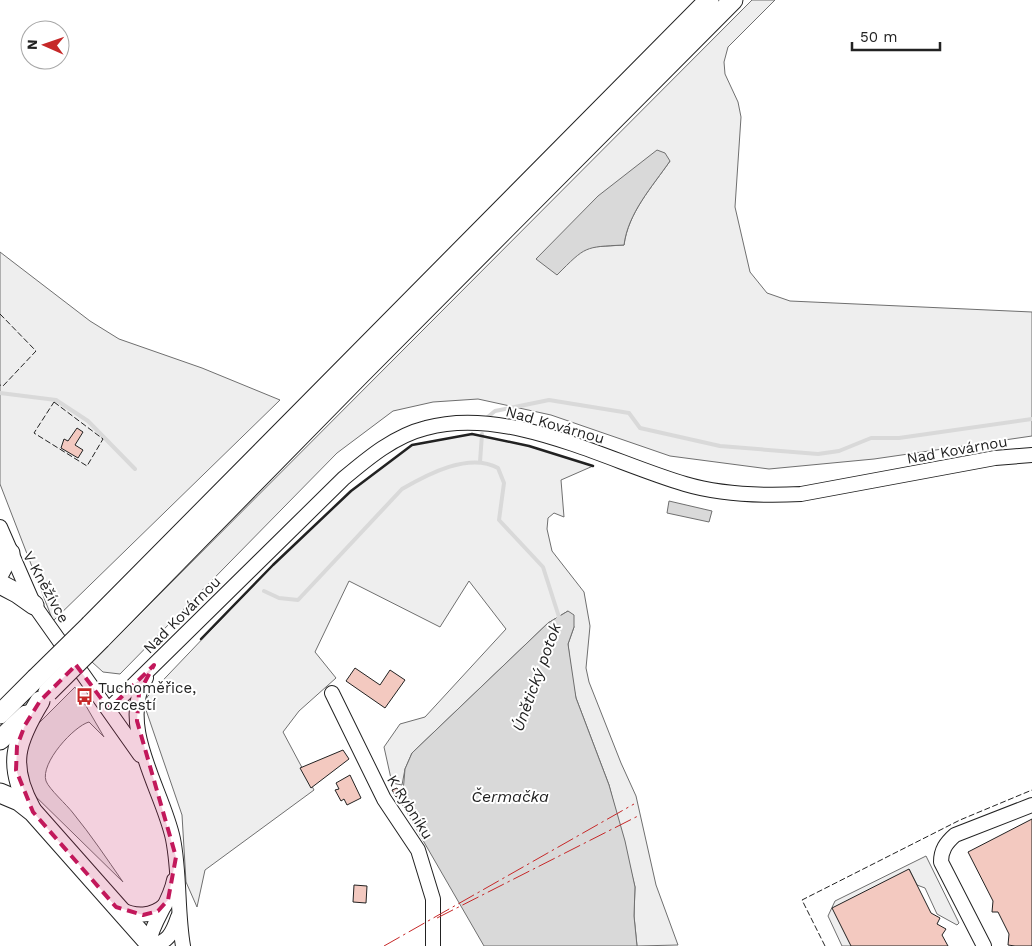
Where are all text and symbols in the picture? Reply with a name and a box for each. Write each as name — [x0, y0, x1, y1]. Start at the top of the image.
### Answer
north arrow — [20, 20, 70, 70]
scale bar — [852, 20, 940, 52]
text: 50 m — [860, 28, 897, 46]
text: N — [24, 39, 40, 50]
street label: Nad Kovárnou — [504, 402, 606, 448]
street label: Nad Kovárnou — [905, 432, 1009, 468]
street label: V Kněžívce — [19, 548, 73, 626]
street label: Nad Kovárnou — [140, 573, 224, 657]
water label: Únětický potok — [508, 619, 565, 734]
place label: Tuchoměřice, rozcestí — [98, 679, 196, 714]
bus stop icon: Tuchoměřice, rozcestí — [74, 687, 94, 707]
street label: K Rybníku — [383, 772, 437, 842]
water label: Čermačka — [471, 787, 549, 806]

